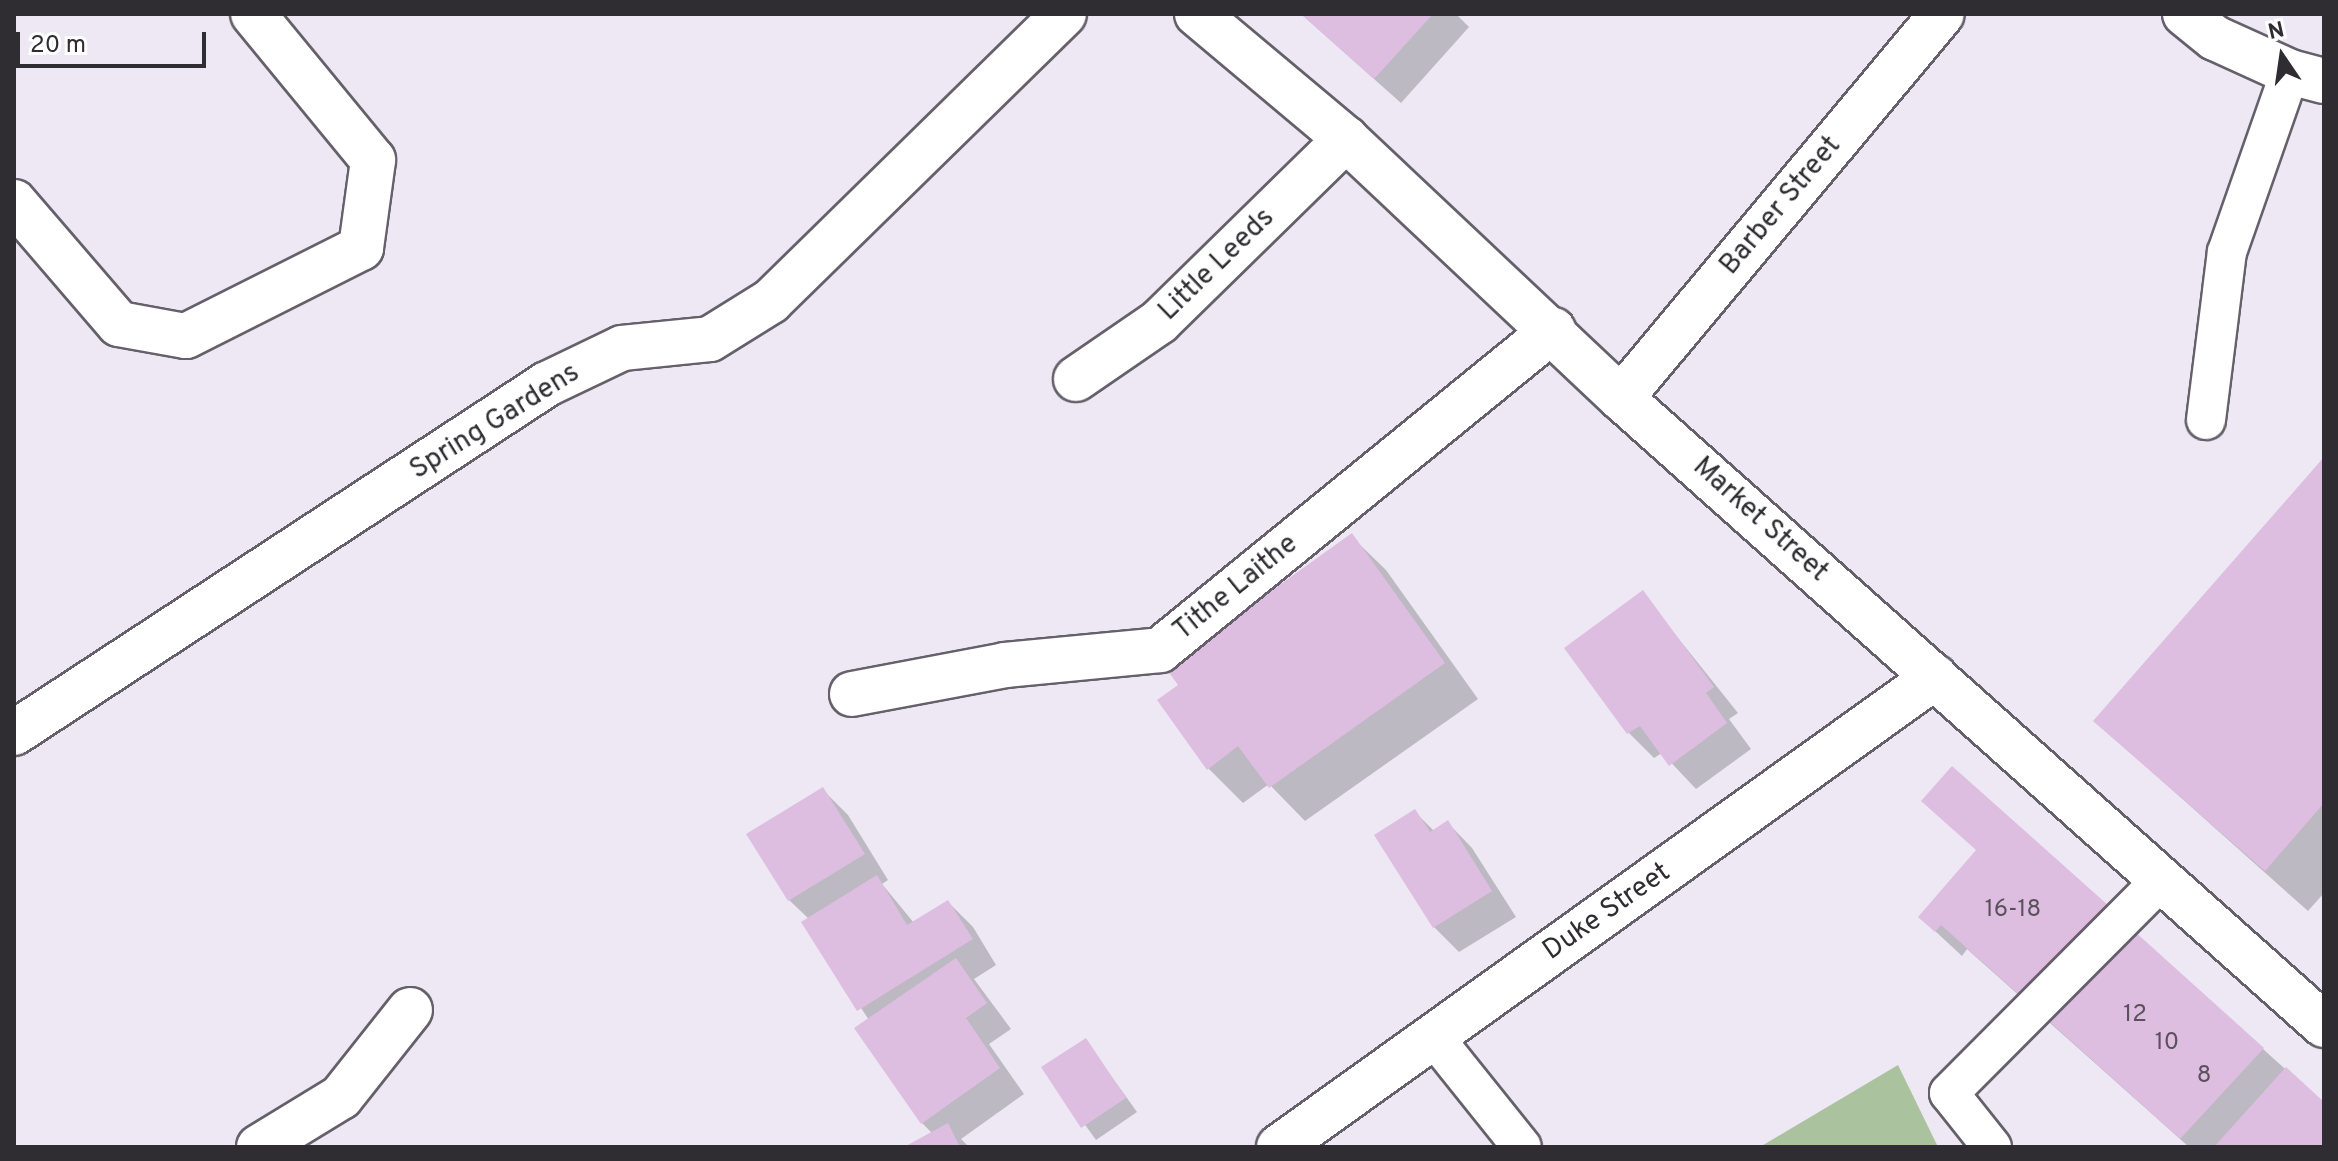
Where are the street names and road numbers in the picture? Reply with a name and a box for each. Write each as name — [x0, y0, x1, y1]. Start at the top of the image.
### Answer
street label: Barber Street — [1713, 130, 1849, 282]
street label: Little Leeds — [1152, 202, 1282, 328]
street label: Spring Gardens — [404, 357, 586, 487]
street label: Market Street — [1685, 450, 1835, 590]
street label: Tithe Laithe — [1167, 528, 1305, 648]
street label: Duke Street — [1537, 856, 1677, 968]

